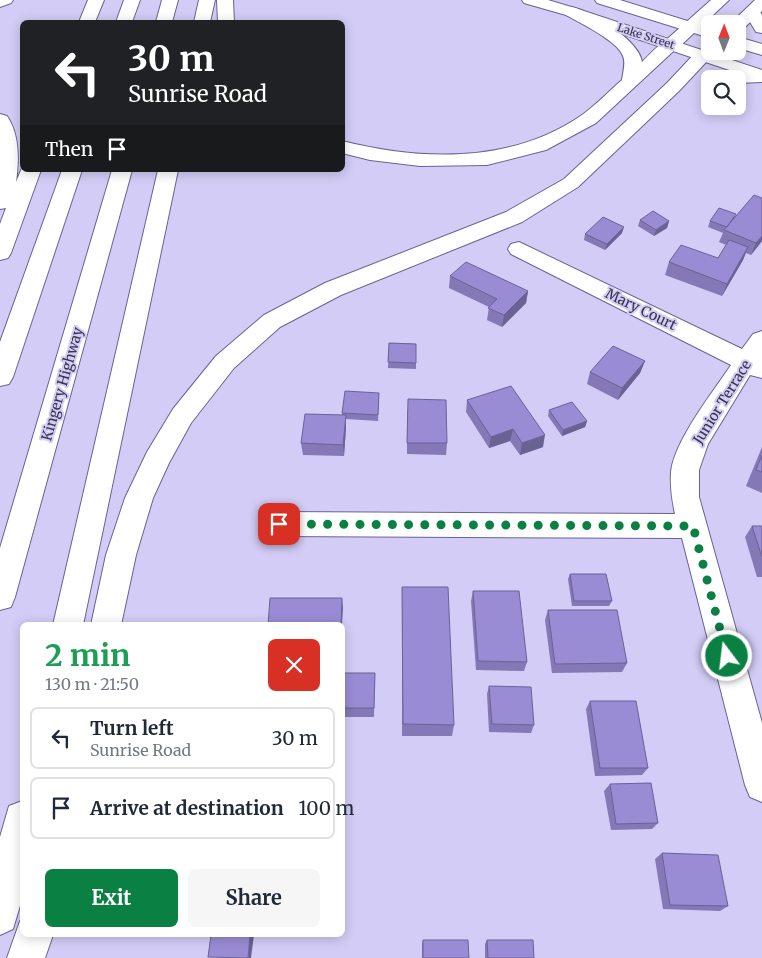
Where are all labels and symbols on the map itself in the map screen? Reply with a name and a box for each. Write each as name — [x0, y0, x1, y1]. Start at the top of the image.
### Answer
north arrow — [701, 15, 746, 60]
street label: Lake Street — [616, 20, 677, 52]
street label: Mary Court — [602, 284, 680, 334]
street label: Kingery Highway — [37, 324, 87, 443]
street label: Junior Terrace — [688, 357, 755, 448]
pin — [258, 503, 300, 545]
position arrow — [700, 629, 752, 681]

